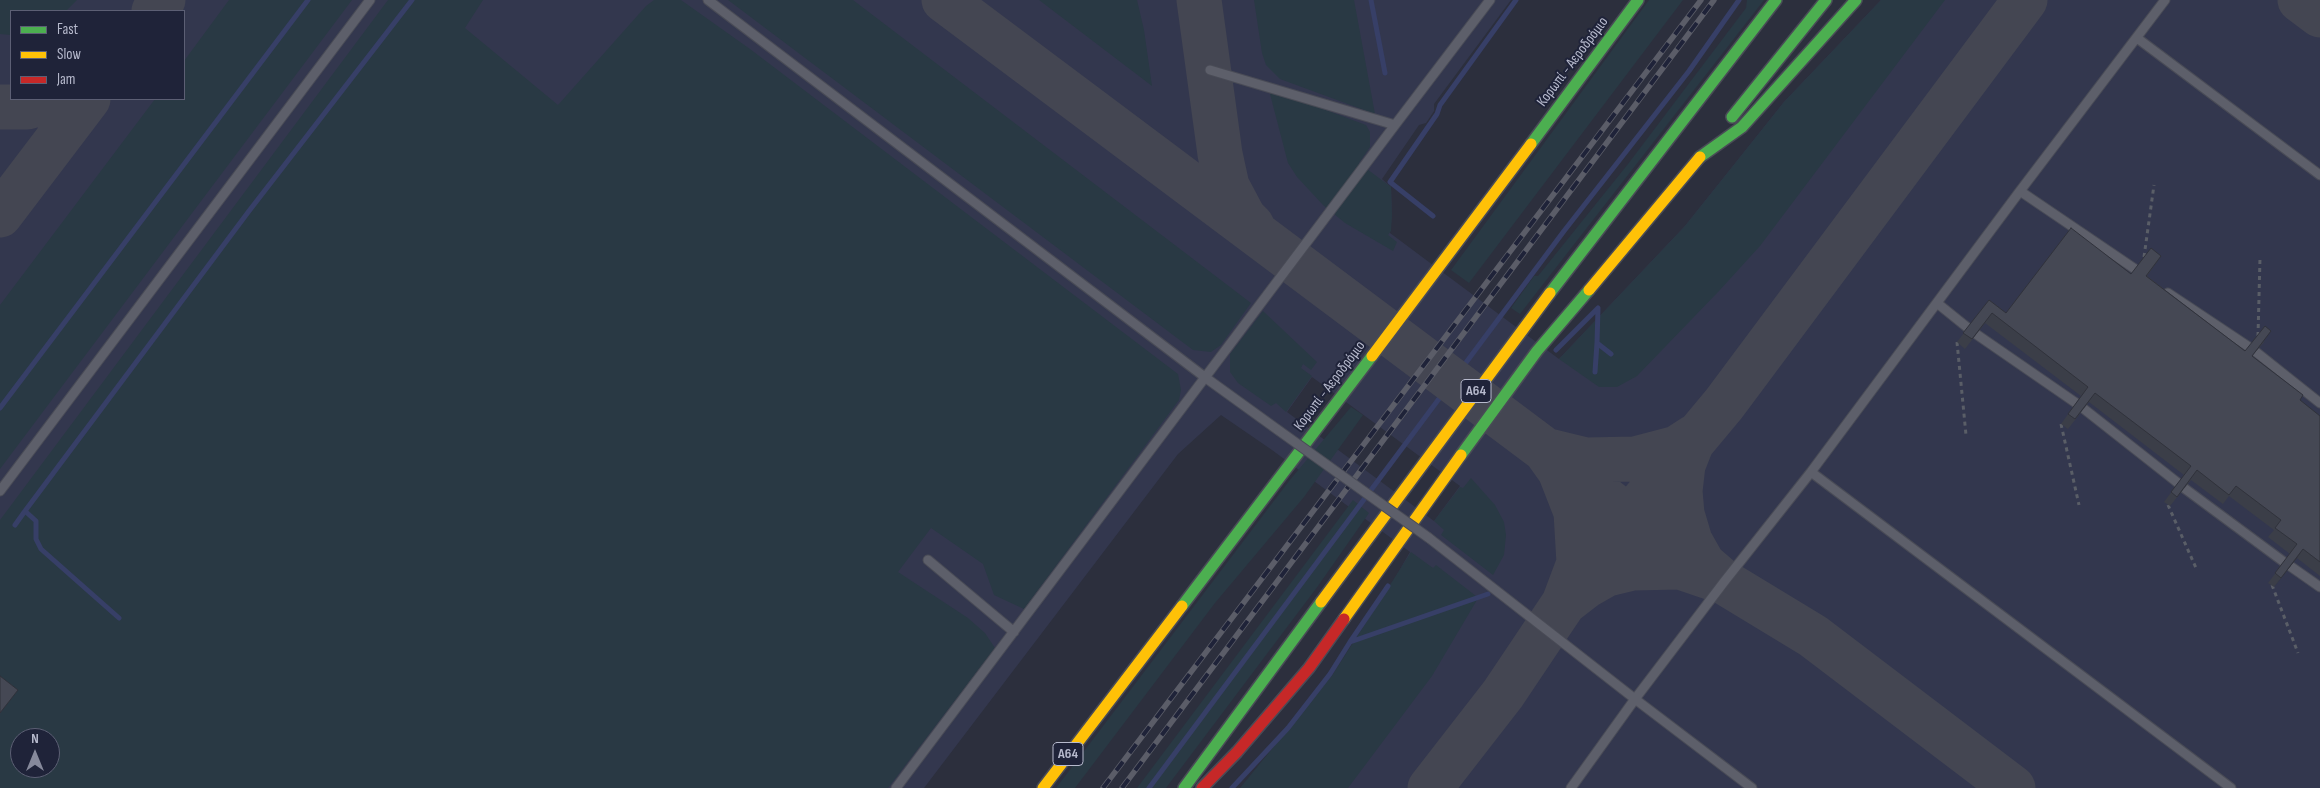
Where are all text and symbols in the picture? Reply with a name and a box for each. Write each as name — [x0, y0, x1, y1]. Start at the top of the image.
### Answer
legend — [10, 10, 185, 100]
street label: Κορωπί - Αεροδρόμιο — [1533, 14, 1613, 110]
text: Fast — [57, 20, 78, 39]
text: Slow — [57, 45, 81, 64]
text: Jam — [57, 70, 75, 89]
street label: Κορωπί - Αεροδρόμιο — [1290, 338, 1370, 434]
road number: Α64 — [1461, 380, 1491, 402]
north arrow — [10, 728, 60, 778]
text: N — [31, 730, 39, 747]
road number: Α64 — [1053, 742, 1083, 766]

